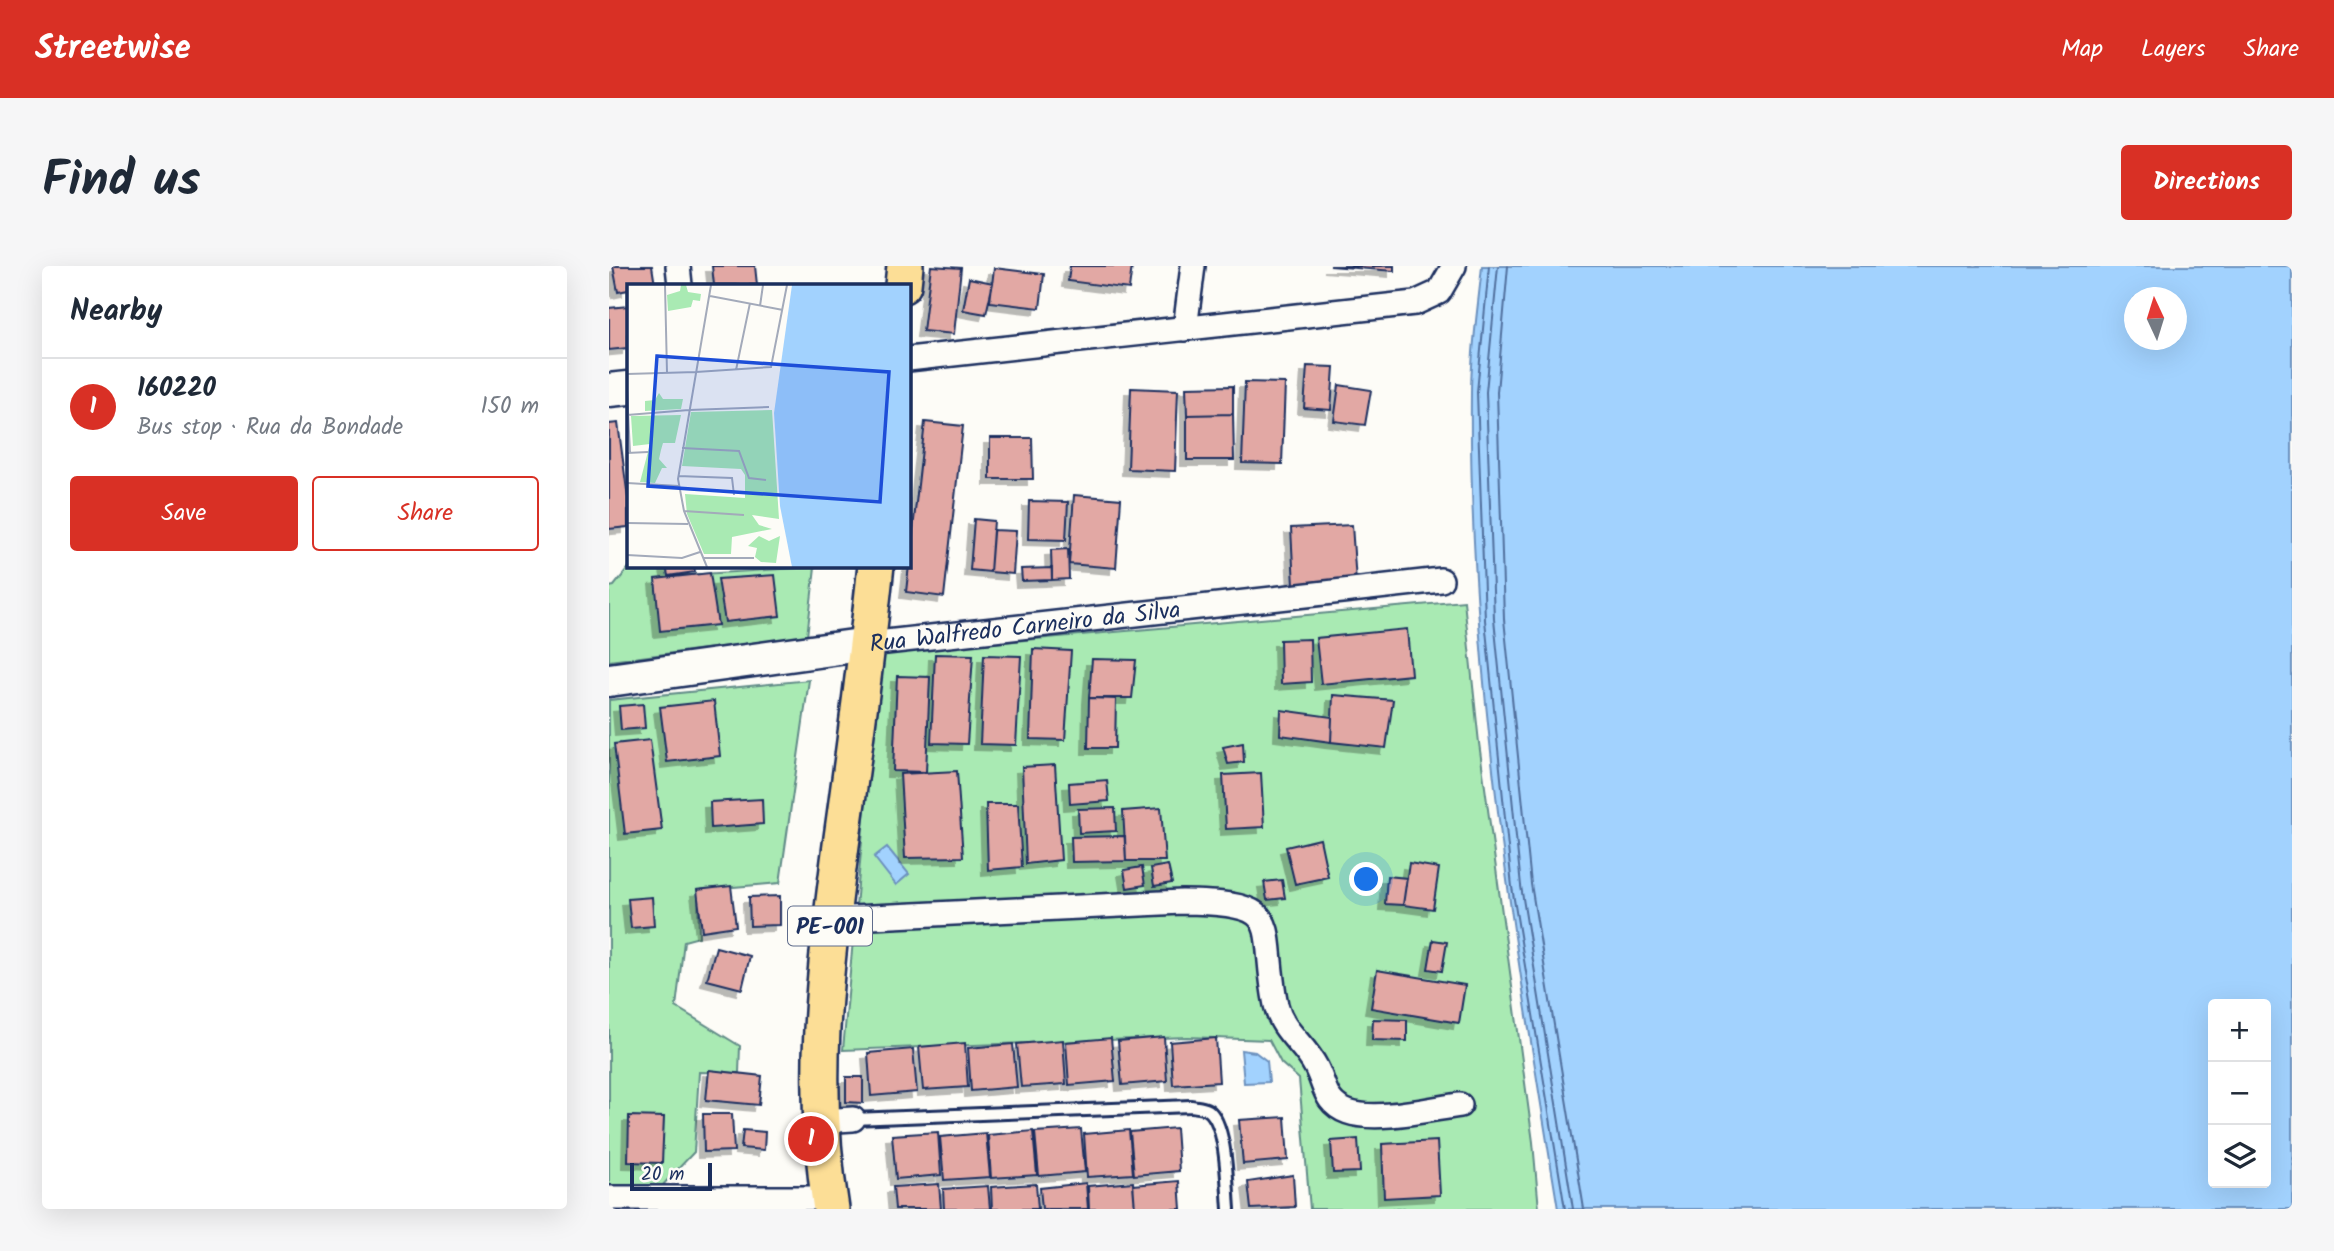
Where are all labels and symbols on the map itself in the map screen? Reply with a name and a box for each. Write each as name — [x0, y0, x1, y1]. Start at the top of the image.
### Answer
inset map — [627, 284, 910, 567]
north arrow — [2124, 287, 2187, 350]
street label: Rua Walfredo Carneiro da Silva — [868, 591, 1183, 665]
your location — [1349, 862, 1383, 896]
road number: PE-001 — [788, 906, 872, 946]
pin: 1 — [788, 1113, 834, 1165]
scale bar — [630, 1160, 712, 1192]

